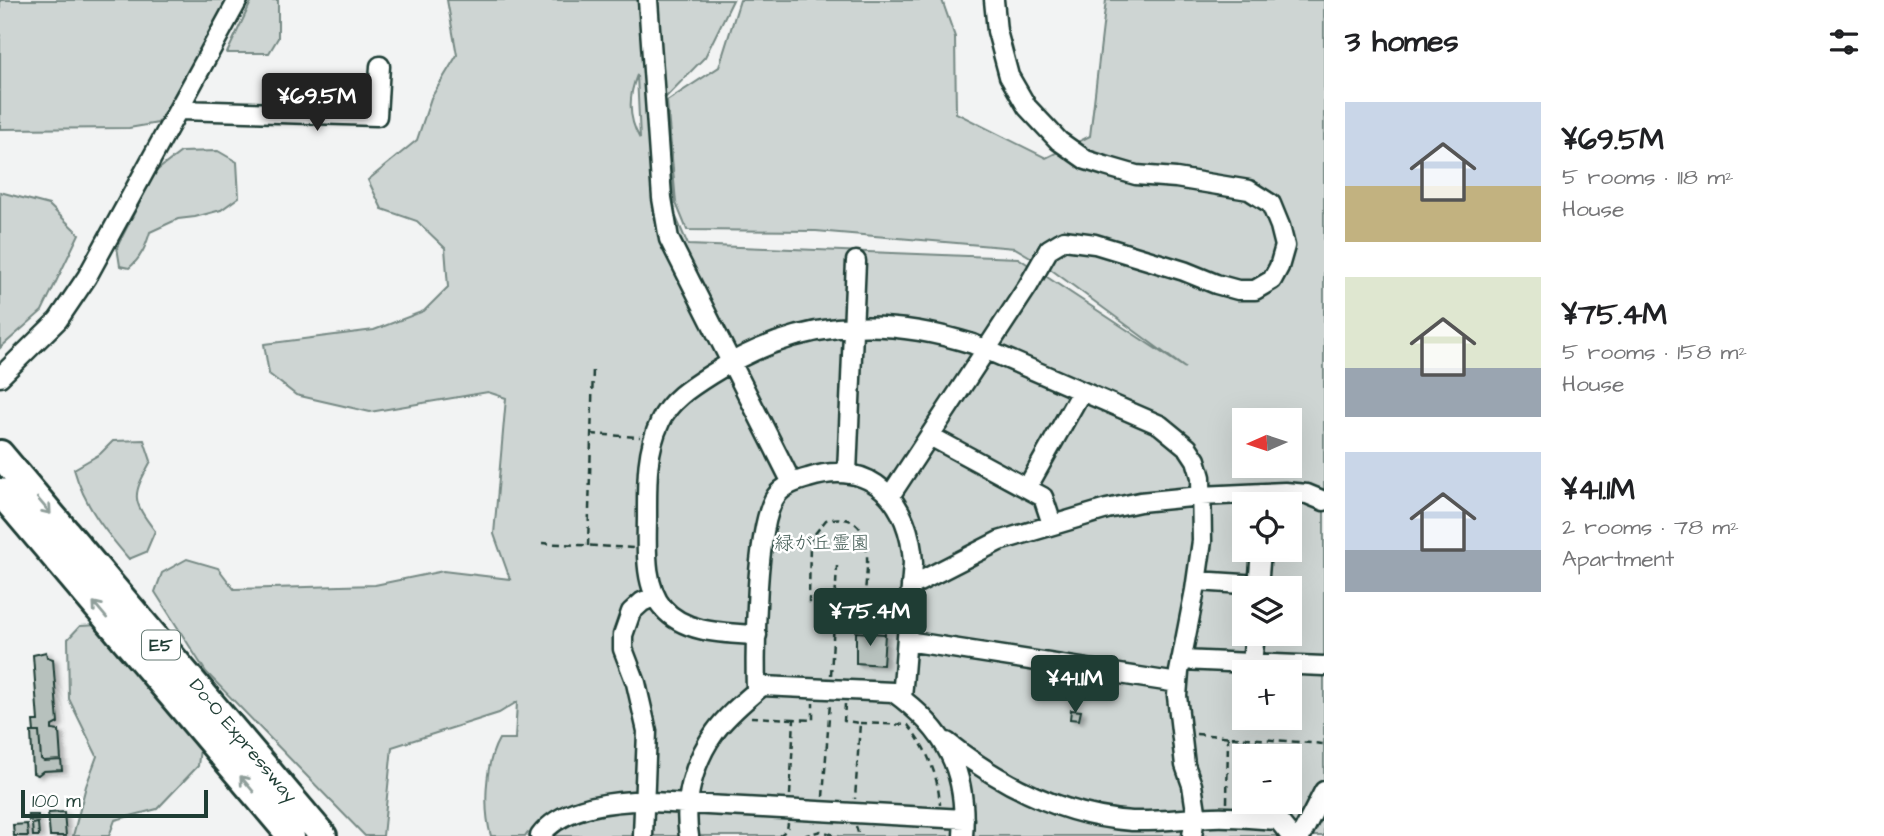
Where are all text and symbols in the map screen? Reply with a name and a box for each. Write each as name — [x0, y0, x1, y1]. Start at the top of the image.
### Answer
text: 3 homes — [1345, 21, 1459, 63]
icon: filters — [1825, 23, 1863, 61]
pin: ¥69.5M — [260, 74, 374, 133]
text: ¥69.5M — [278, 80, 356, 112]
text: ¥69.5M — [1562, 119, 1664, 161]
icon: home — [1401, 130, 1485, 214]
text: 5 rooms · 118 m² — [1562, 161, 1734, 193]
text: House — [1562, 193, 1625, 225]
text: ¥75.4M — [1562, 294, 1667, 336]
icon: home — [1401, 305, 1485, 389]
text: 5 rooms · 158 m² — [1562, 336, 1747, 368]
text: House — [1562, 368, 1625, 400]
north arrow — [1232, 408, 1302, 478]
map controls — [1232, 408, 1302, 814]
text: ¥41.1M — [1562, 469, 1635, 511]
icon: home — [1401, 480, 1485, 564]
button: locate — [1232, 492, 1302, 562]
one-way arrow — [36, 496, 52, 514]
text: 2 rooms · 78 m² — [1562, 511, 1739, 543]
park label: 緑が丘霊園 — [774, 530, 870, 557]
text: Apartment — [1562, 543, 1674, 575]
button: layers — [1232, 576, 1302, 646]
pin: ¥75.4M — [813, 588, 927, 648]
text: ¥75.4M — [830, 595, 910, 627]
one-way arrow — [92, 602, 108, 620]
road number: E5 — [142, 630, 180, 660]
pin: ¥41.1M — [1018, 656, 1132, 715]
button: + — [1232, 660, 1302, 730]
text: ¥41.1M — [1047, 662, 1103, 694]
street label: Do-O Expressway — [182, 673, 304, 810]
button: − — [1232, 744, 1302, 814]
one-way arrow — [239, 775, 255, 793]
scale bar — [21, 787, 208, 819]
text: 100 m — [32, 788, 81, 815]

